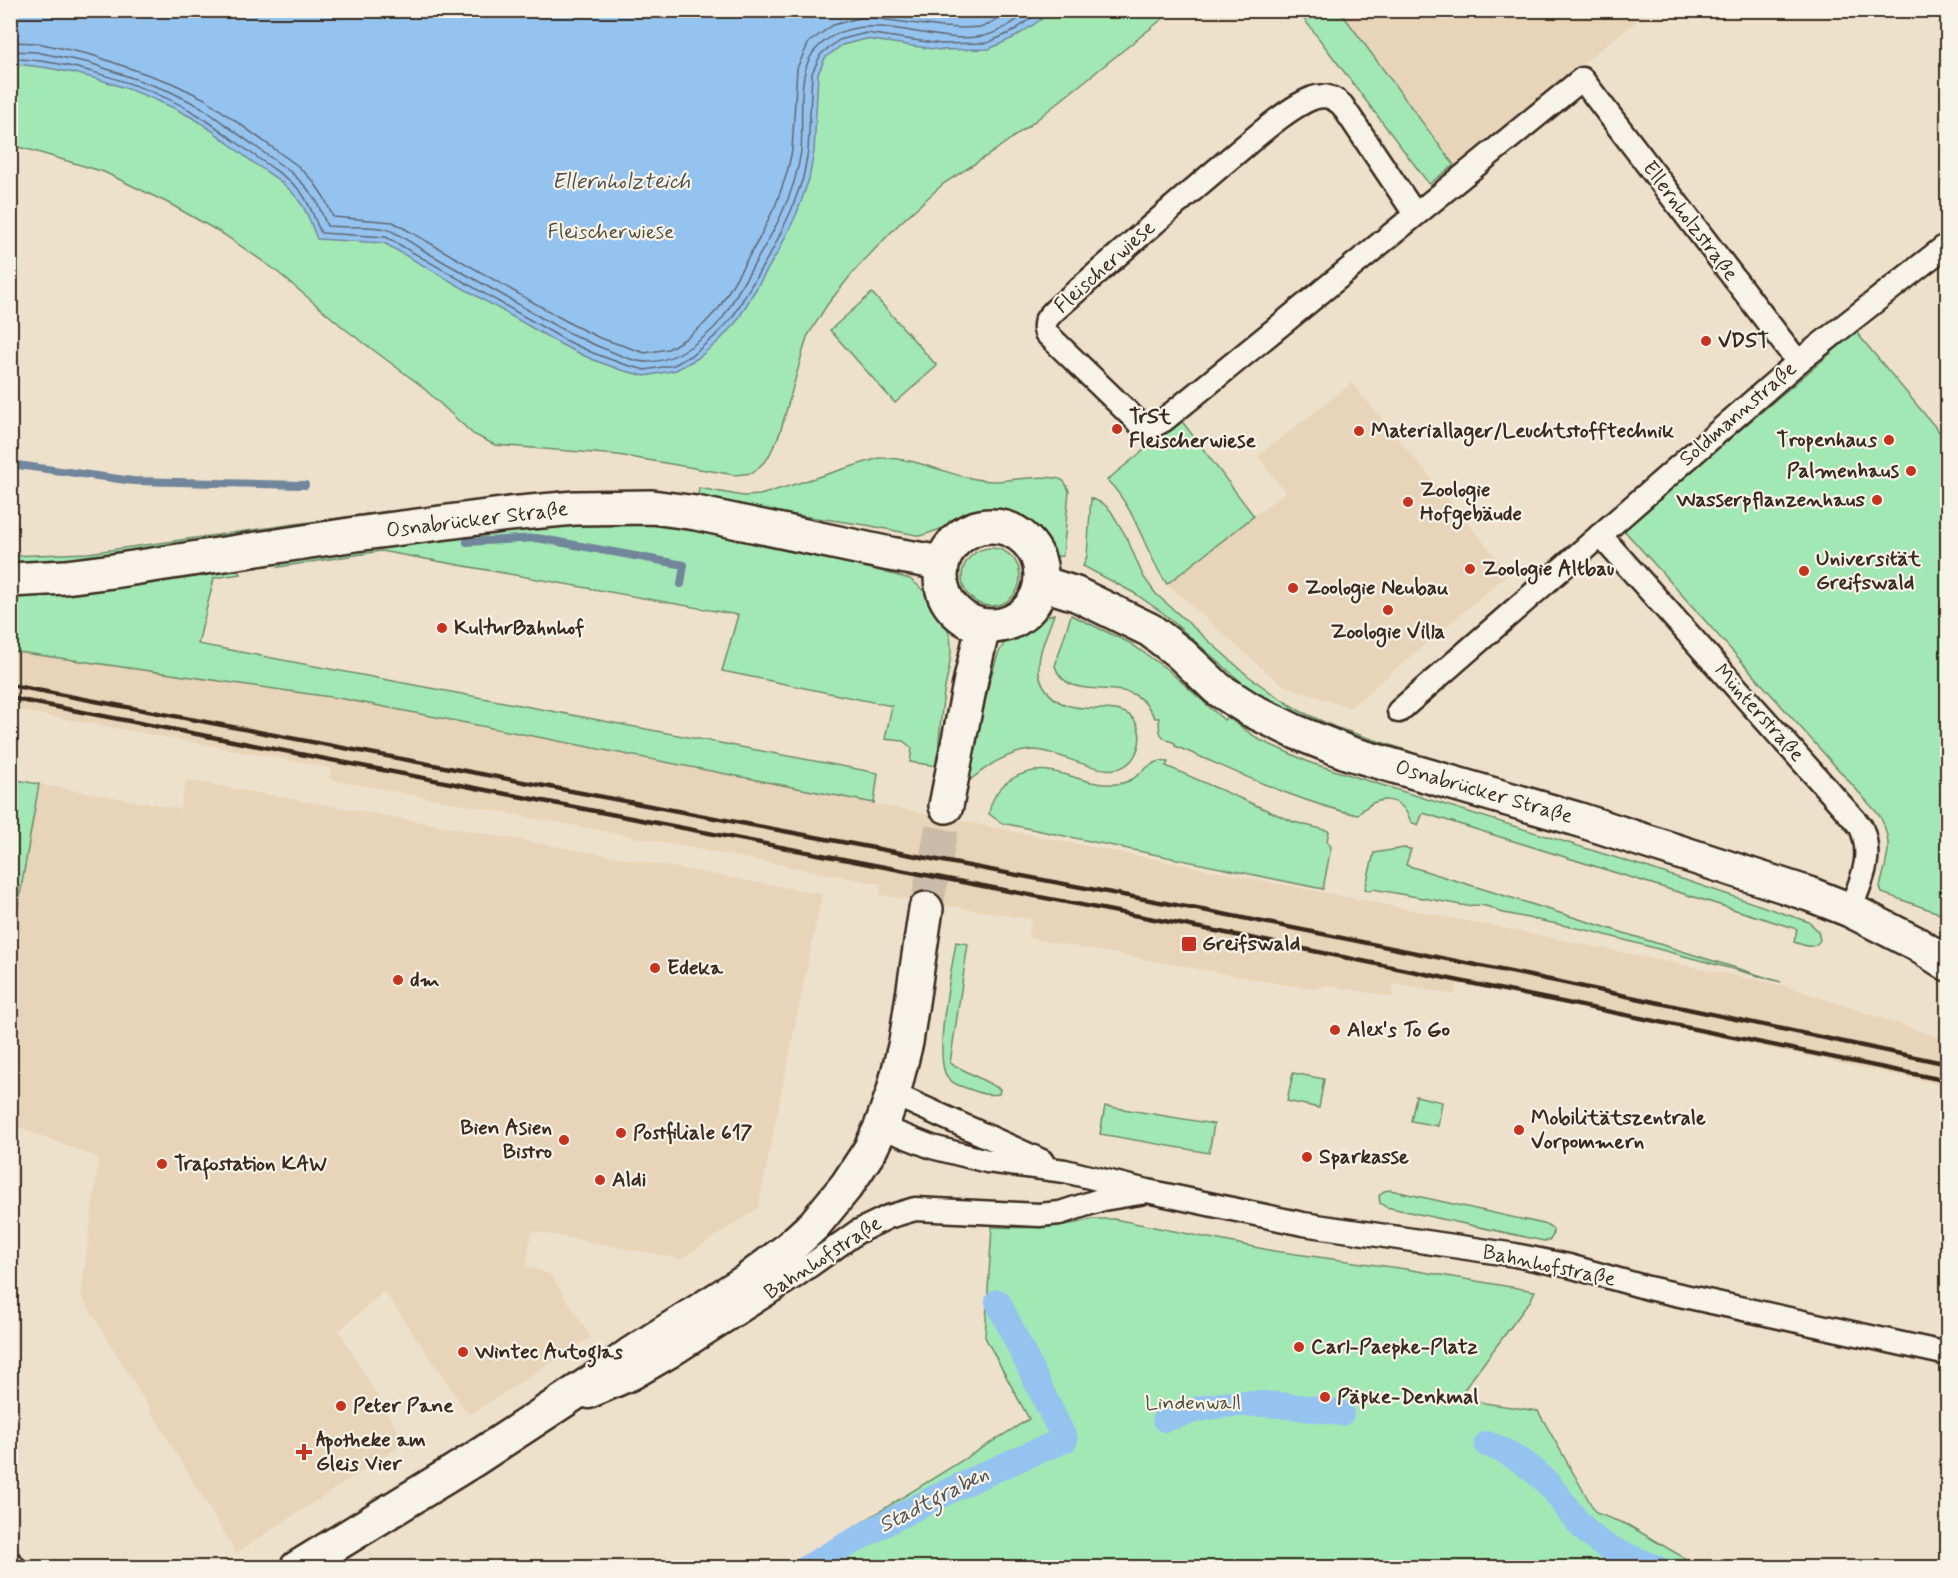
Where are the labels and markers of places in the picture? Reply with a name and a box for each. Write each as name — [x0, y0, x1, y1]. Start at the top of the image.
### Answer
place label: VDST — [1718, 327, 1769, 355]
marker: VDST — [1699, 334, 1713, 348]
place label: TrSt Fleischerwiese — [1129, 403, 1257, 455]
place label: Materiallager/Leuchtstofftechnik — [1371, 417, 1674, 447]
marker: TrSt Fleischerwiese — [1110, 422, 1124, 436]
marker: Materiallager/Leuchtstofftechnik — [1352, 424, 1366, 438]
place label: Tropenhaus — [1777, 426, 1878, 454]
marker: Tropenhaus — [1882, 433, 1896, 447]
place label: Palmenhaus — [1787, 457, 1900, 485]
marker: Palmenhaus — [1904, 464, 1918, 478]
place label: Zoologie Hofgebäude — [1420, 476, 1522, 530]
place label: Wasserpflanzenhaus — [1676, 486, 1866, 514]
marker: Wasserpflanzenhaus — [1870, 493, 1884, 507]
marker: Zoologie Hofgebäude — [1401, 495, 1415, 509]
place label: Universität Greifswald — [1816, 545, 1921, 597]
place label: Zoologie Altbau — [1482, 555, 1614, 585]
marker: Zoologie Altbau — [1463, 562, 1477, 576]
marker: Universität Greifswald — [1797, 564, 1811, 578]
place label: Zoologie Neubau — [1305, 574, 1449, 604]
marker: Zoologie Neubau — [1286, 581, 1300, 595]
marker: Zoologie Villa — [1381, 603, 1395, 617]
place label: KulturBahnhof — [454, 614, 584, 642]
place label: Zoologie Villa — [1331, 618, 1446, 648]
marker: KulturBahnhof — [435, 621, 449, 635]
place label: Greifswald — [1202, 930, 1300, 958]
marker: Greifswald — [1180, 935, 1198, 953]
place label: Edeka — [667, 954, 724, 982]
marker: Edeka — [648, 961, 662, 975]
place label: dm — [410, 966, 440, 994]
marker: dm — [391, 973, 405, 987]
place label: Alex's To Go — [1347, 1016, 1451, 1044]
marker: Alex's To Go — [1328, 1023, 1342, 1037]
place label: Mobilitätszentrale Vorpommern — [1531, 1104, 1706, 1156]
place label: Bien Asien Bistro — [460, 1114, 552, 1166]
place label: Postfiliale 617 — [633, 1119, 753, 1147]
marker: Mobilitätszentrale Vorpommern — [1512, 1123, 1526, 1137]
marker: Postfiliale 617 — [614, 1126, 628, 1140]
marker: Bien Asien Bistro — [557, 1133, 571, 1147]
place label: Sparkasse — [1319, 1143, 1409, 1171]
place label: Trafostation KAW — [174, 1150, 327, 1180]
marker: Sparkasse — [1300, 1150, 1314, 1164]
marker: Trafostation KAW — [155, 1157, 169, 1171]
place label: Aldi — [612, 1166, 646, 1194]
marker: Aldi — [593, 1173, 607, 1187]
place label: Carl-Paepke-Platz — [1311, 1333, 1479, 1361]
place label: Wintec Autoglas — [474, 1338, 624, 1368]
marker: Carl-Paepke-Platz — [1292, 1340, 1306, 1354]
marker: Wintec Autoglas — [456, 1345, 470, 1359]
place label: Päpke-Denkmal — [1337, 1383, 1479, 1411]
marker: Päpke-Denkmal — [1318, 1390, 1332, 1404]
place label: Peter Pane — [353, 1392, 454, 1420]
marker: Peter Pane — [334, 1399, 348, 1413]
place label: Apotheke am Gleis Vier — [316, 1426, 426, 1478]
marker: Apotheke am Gleis Vier — [297, 1445, 311, 1459]

